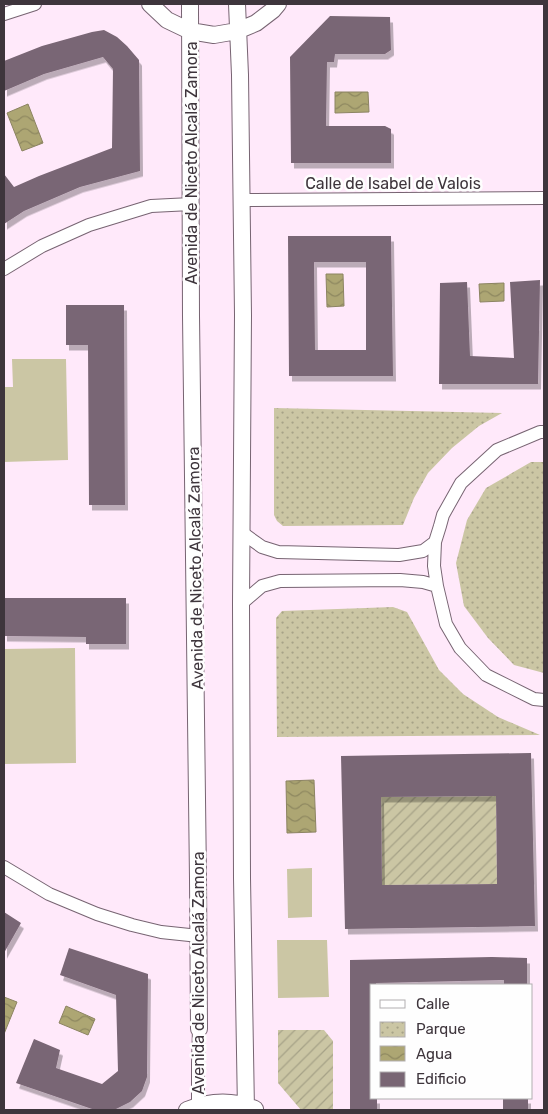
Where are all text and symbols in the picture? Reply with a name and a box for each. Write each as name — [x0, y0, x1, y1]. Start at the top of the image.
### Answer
street label: Avenida de Niceto Alcalá Zamora — [182, 41, 201, 285]
street label: Calle de Isabel de Valois — [305, 174, 481, 193]
street label: Avenida de Niceto Alcalá Zamora — [184, 446, 207, 690]
street label: Avenida de Niceto Alcalá Zamora — [189, 851, 208, 1095]
legend — [370, 984, 533, 1099]
text: Calle — [416, 995, 450, 1013]
text: Parque — [416, 1020, 466, 1038]
text: Agua — [416, 1045, 452, 1063]
text: Edificio — [416, 1070, 466, 1088]

